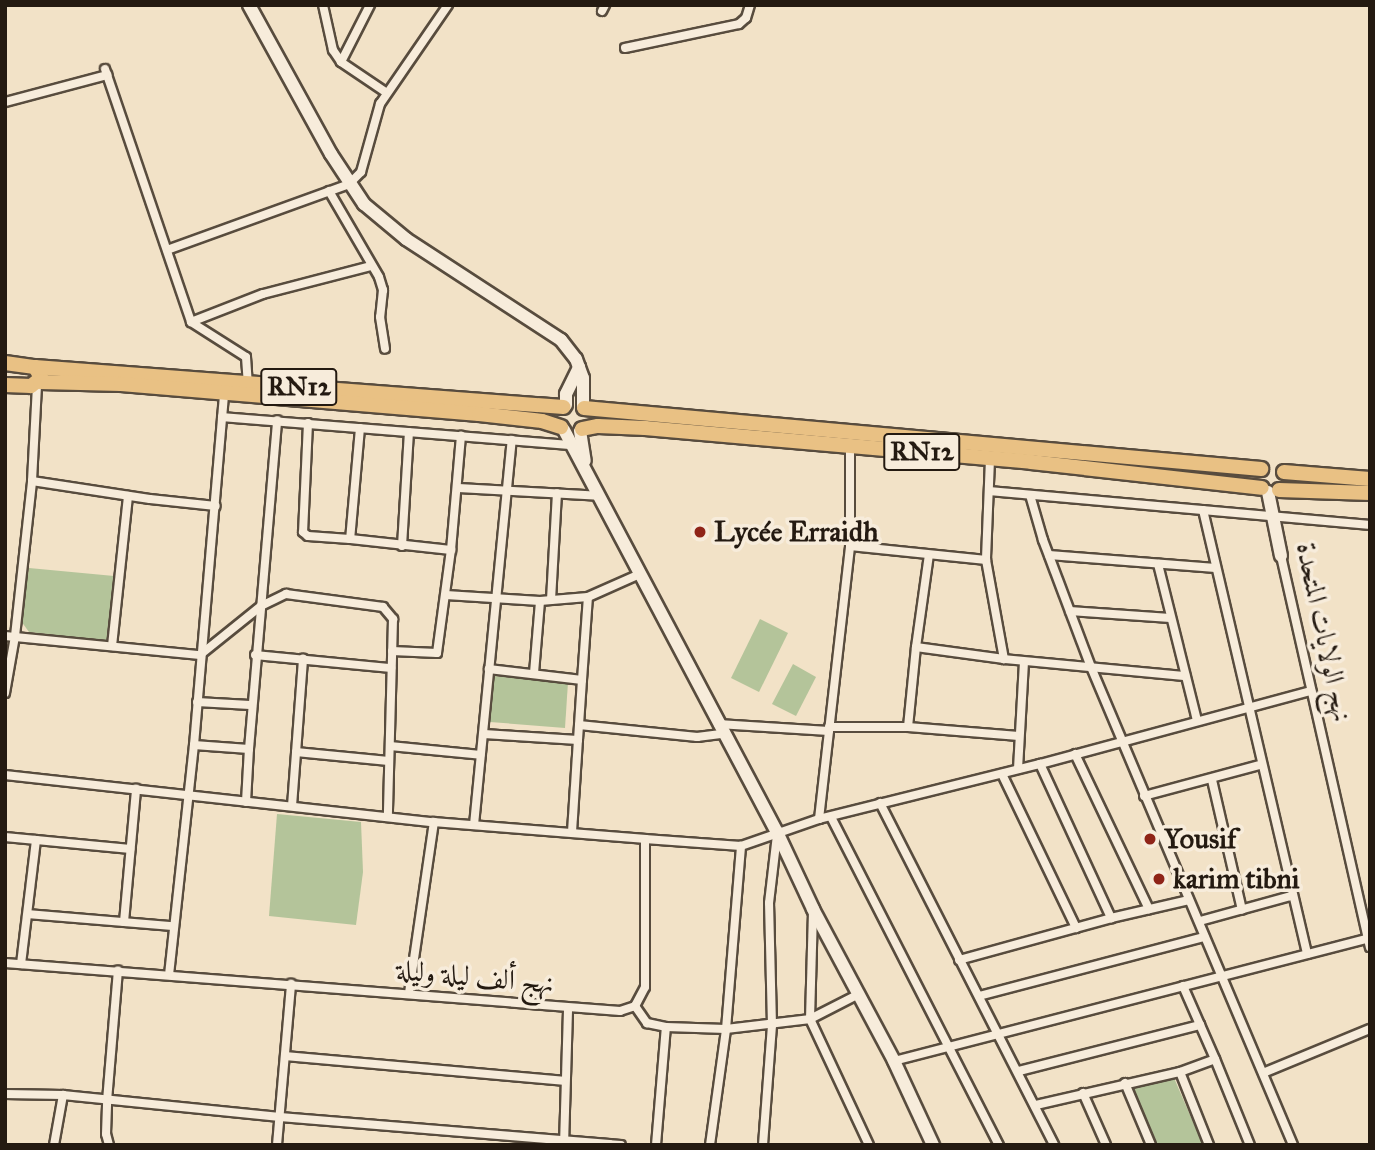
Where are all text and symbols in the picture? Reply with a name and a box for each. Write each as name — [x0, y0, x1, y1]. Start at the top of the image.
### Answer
road number: RN12 — [259, 364, 339, 410]
road number: RN12 — [882, 430, 962, 474]
place label: Lycée Erraidh — [714, 515, 879, 549]
marker: Lycée Erraidh — [692, 524, 708, 540]
street label: نهج الولايات المتحدة — [1289, 539, 1359, 725]
place label: Yousif — [1164, 822, 1236, 856]
marker: Yousif — [1142, 831, 1158, 847]
place label: karim tibni — [1173, 862, 1299, 896]
marker: karim tibni — [1151, 871, 1167, 887]
street label: نهج ألف ليلة وليلة — [395, 953, 555, 1001]

